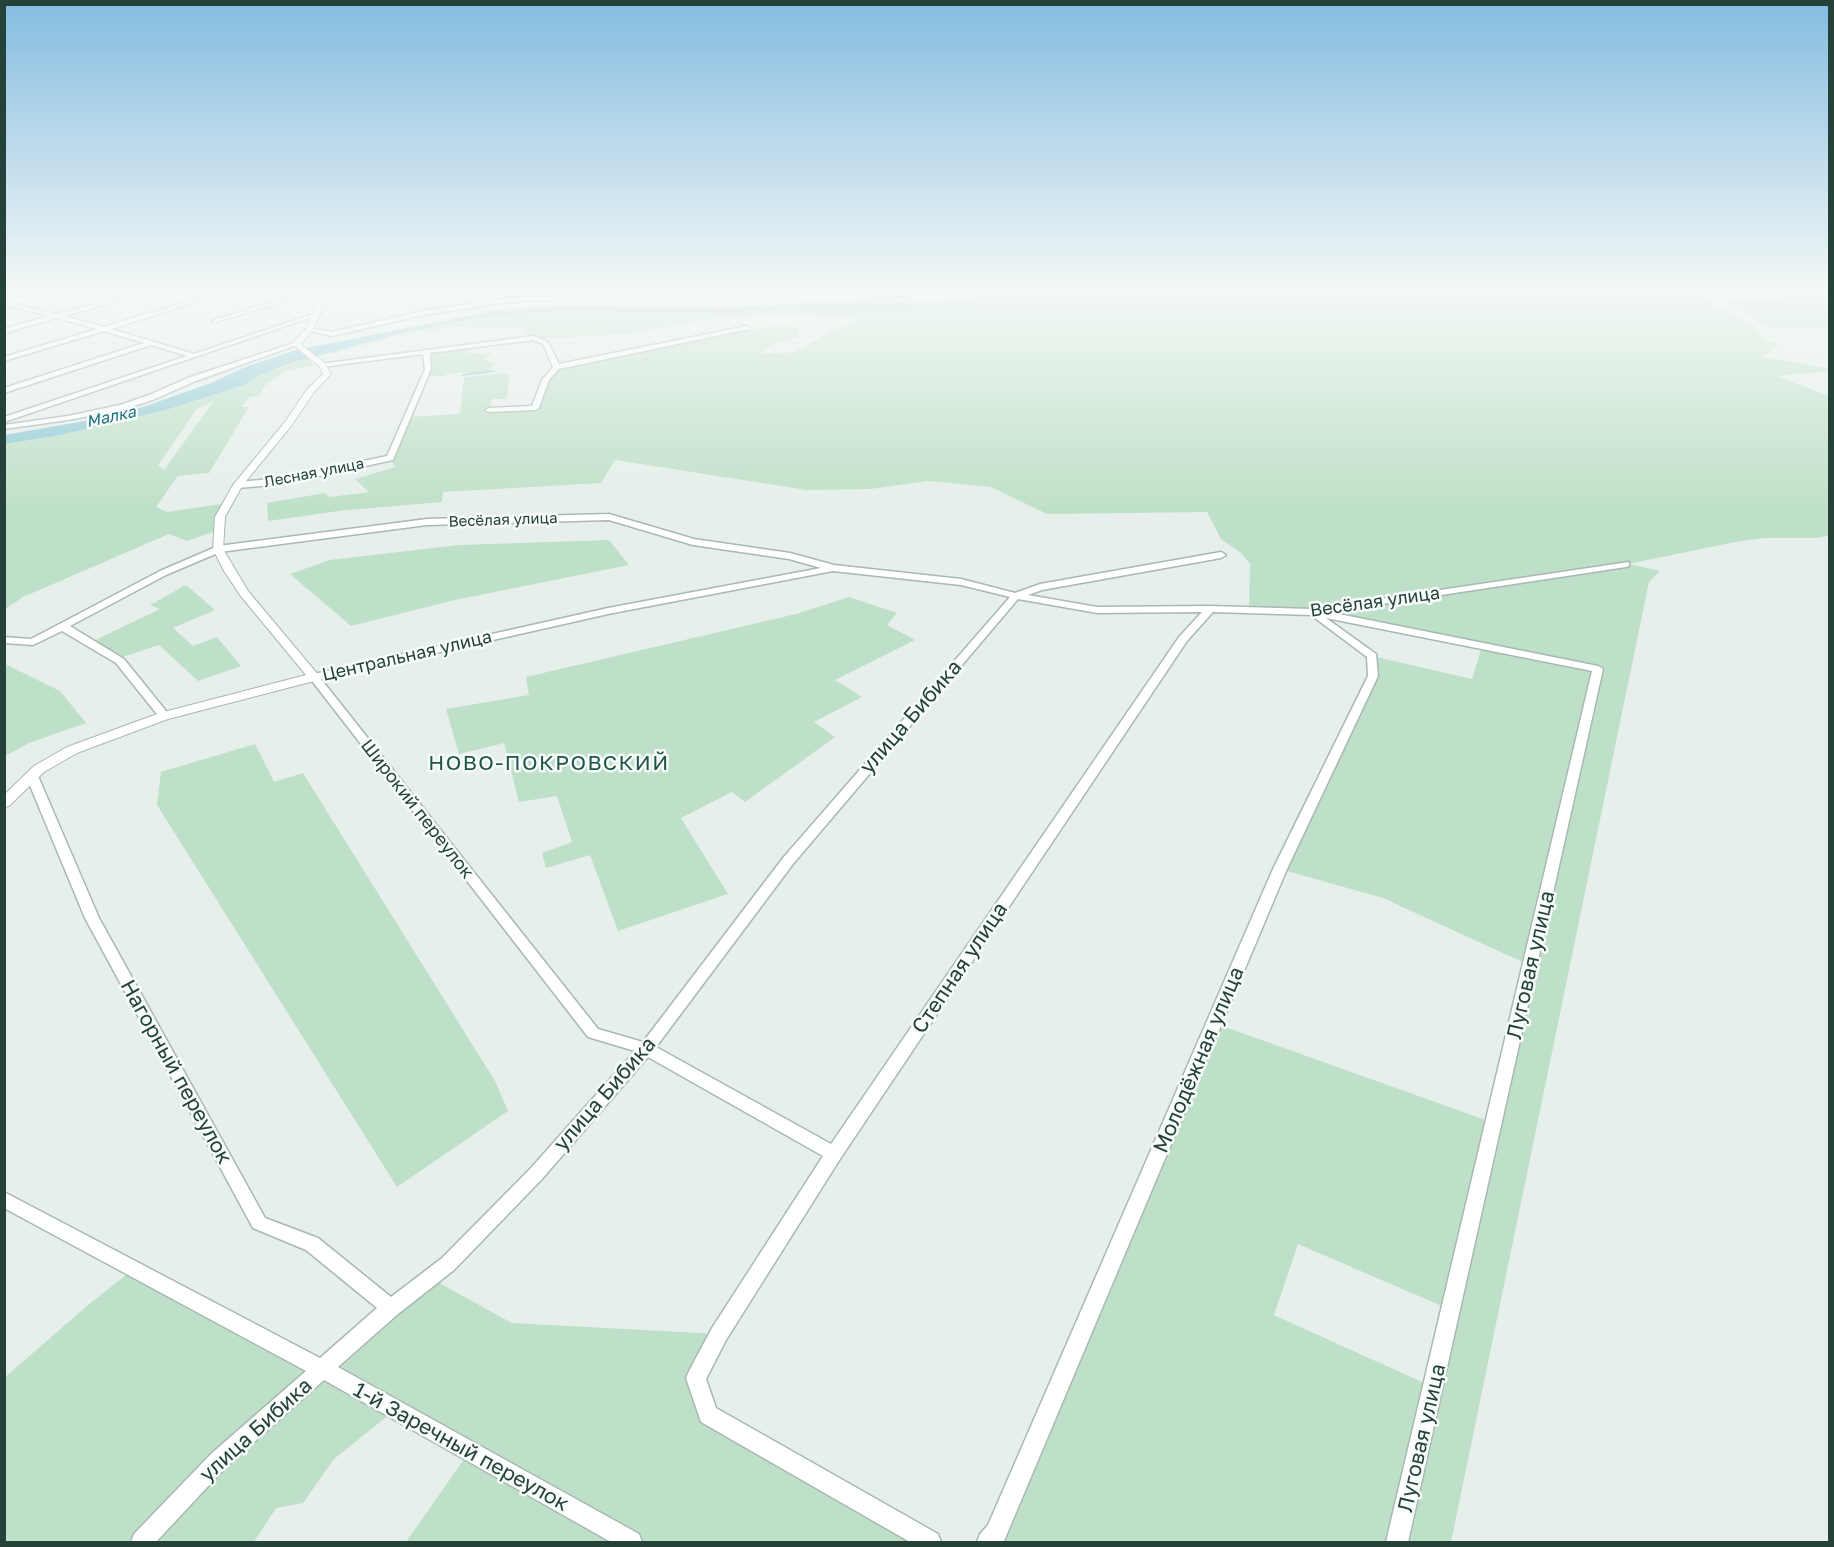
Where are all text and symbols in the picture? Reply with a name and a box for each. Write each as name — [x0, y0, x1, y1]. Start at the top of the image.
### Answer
water label: Малка — [84, 402, 138, 432]
street label: Лесная улица — [262, 454, 366, 492]
street label: Весёлая улица — [448, 509, 558, 531]
street label: Весёлая улица — [1309, 582, 1441, 622]
street label: Центральная улица — [320, 626, 494, 686]
street label: улица Бибика — [855, 655, 967, 779]
street label: Широкий переулок — [356, 735, 478, 883]
district label: НОВО-ПОКРОВСКИЙ — [428, 750, 670, 776]
street label: Луговая улица — [1502, 888, 1560, 1042]
street label: Степная улица — [907, 898, 1013, 1038]
street label: Молодёжная улица — [1148, 963, 1250, 1157]
street label: Нагорный переулок — [115, 975, 237, 1169]
street label: улица Бибика — [549, 1032, 661, 1156]
street label: Луговая улица — [1393, 1361, 1451, 1515]
street label: улица Бибика — [195, 1373, 317, 1487]
street label: 1-й Заречный переулок — [349, 1377, 573, 1517]

